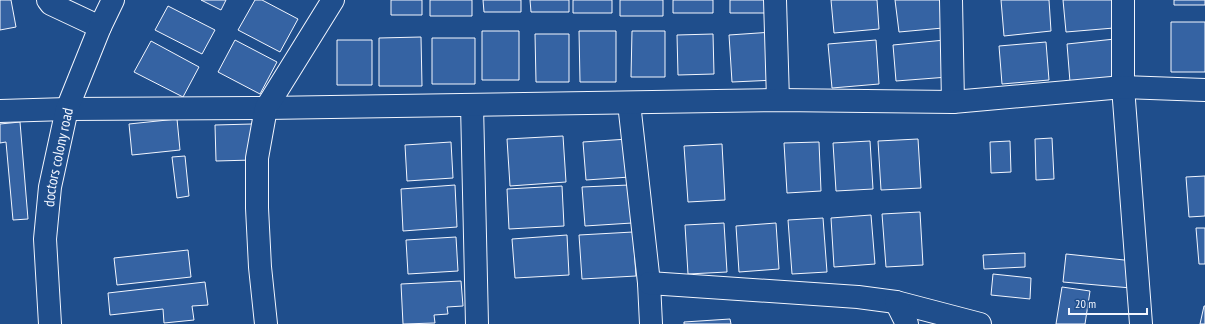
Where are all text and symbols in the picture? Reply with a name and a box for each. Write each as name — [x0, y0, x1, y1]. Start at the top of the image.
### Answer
street label: doctors colony road — [39, 106, 77, 208]
scale bar — [1069, 290, 1147, 316]
text: 20 m — [1075, 296, 1096, 311]

